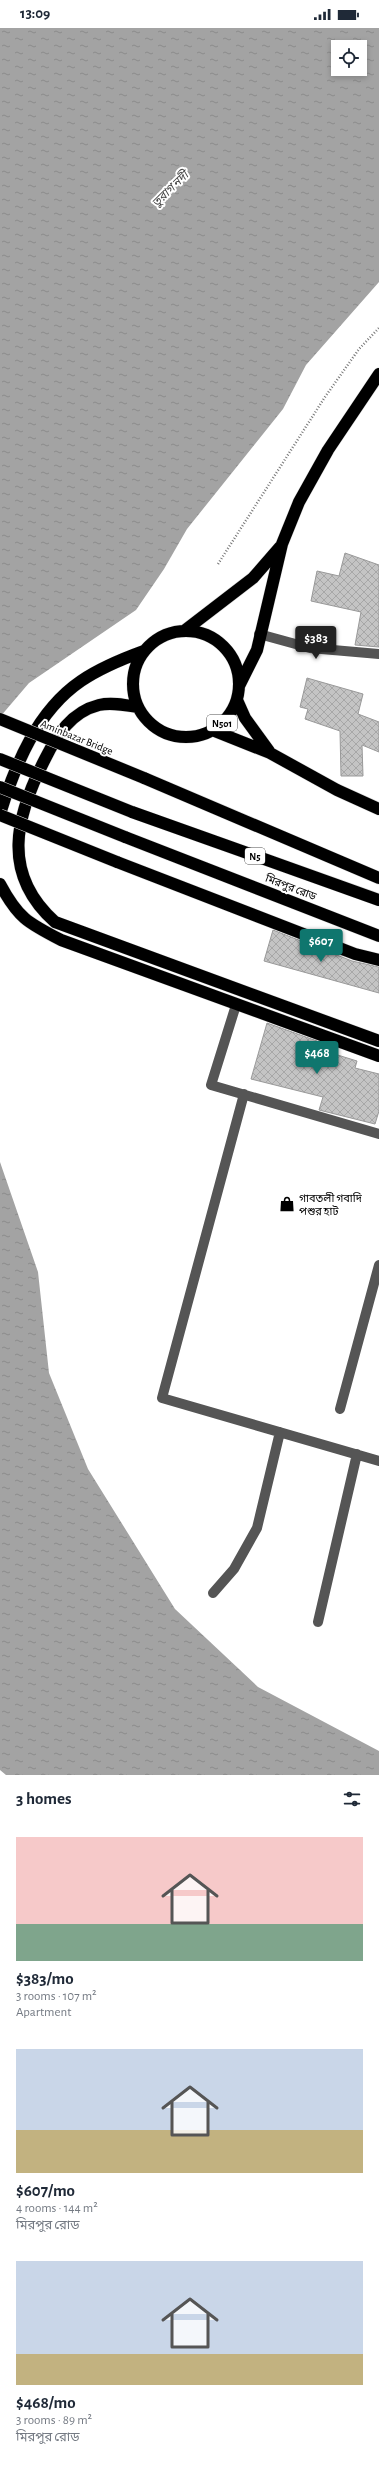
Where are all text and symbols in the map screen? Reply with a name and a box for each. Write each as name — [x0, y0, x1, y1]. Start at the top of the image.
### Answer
text: 13:09 — [20, 6, 50, 21]
map controls — [331, 40, 367, 76]
button: locate — [331, 40, 367, 76]
water label: তুরাগ নদী — [149, 166, 193, 210]
pin: $383 — [292, 626, 340, 660]
text: $383 — [304, 632, 328, 645]
road number: N501 — [207, 715, 237, 731]
street label: Aminbazar Bridge — [39, 718, 115, 757]
road number: N5 — [245, 848, 265, 864]
street label: মিরপুর রোড — [262, 871, 318, 903]
pin: $607 — [297, 929, 345, 963]
text: $607 — [309, 935, 333, 948]
pin: $468 — [293, 1041, 341, 1075]
text: $468 — [304, 1047, 330, 1060]
place label: গাবতলী গবাদি পশুর হাট — [299, 1192, 363, 1217]
shop icon: গাবতলী গবাদি পশুর হাট — [278, 1195, 296, 1213]
icon: filters — [341, 1788, 363, 1810]
text: 3 homes — [16, 1790, 72, 1807]
icon: home — [154, 1863, 226, 1935]
text: $383/mo — [16, 1970, 74, 1987]
text: 3 rooms · 107 m² — [16, 1990, 97, 2003]
text: Apartment — [16, 2006, 71, 2019]
icon: home — [154, 2075, 226, 2147]
text: $607/mo — [16, 2182, 75, 2199]
text: 4 rooms · 144 m² — [16, 2202, 98, 2215]
text: মিরপুর রোড — [16, 2219, 80, 2232]
icon: home — [154, 2287, 226, 2359]
text: $468/mo — [16, 2394, 76, 2411]
text: 3 rooms · 89 m² — [16, 2414, 92, 2427]
text: মিরপুর রোড — [16, 2431, 80, 2444]

